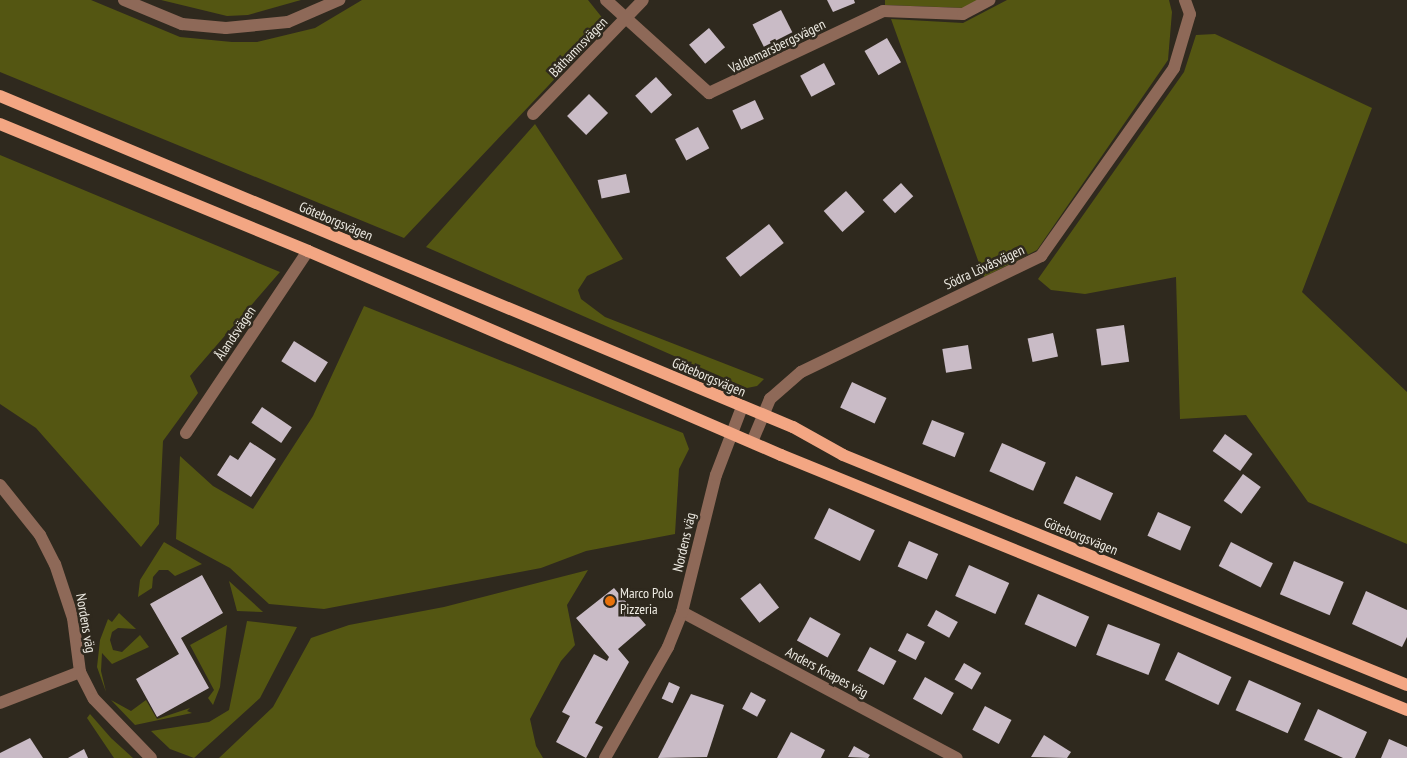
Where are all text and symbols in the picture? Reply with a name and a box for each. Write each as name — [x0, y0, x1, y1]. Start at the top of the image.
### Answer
street label: Båthamnsvägen — [545, 14, 611, 80]
street label: Valdemarsbergsvägen — [726, 15, 828, 77]
street label: Göteborgsvägen — [297, 198, 375, 244]
street label: Södra Lövåsvägen — [941, 241, 1027, 293]
street label: Ålandsvägen — [211, 303, 259, 363]
street label: Göteborgsvägen — [670, 354, 748, 400]
street label: Nordens väg — [669, 511, 699, 573]
street label: Göteborgsvägen — [1042, 514, 1120, 558]
place label: Marco Polo Pizzeria — [620, 585, 673, 618]
street label: Nordens väg — [73, 592, 99, 654]
marker: Marco Polo Pizzeria — [604, 595, 616, 607]
street label: Anders Knapes väg — [783, 643, 871, 701]

